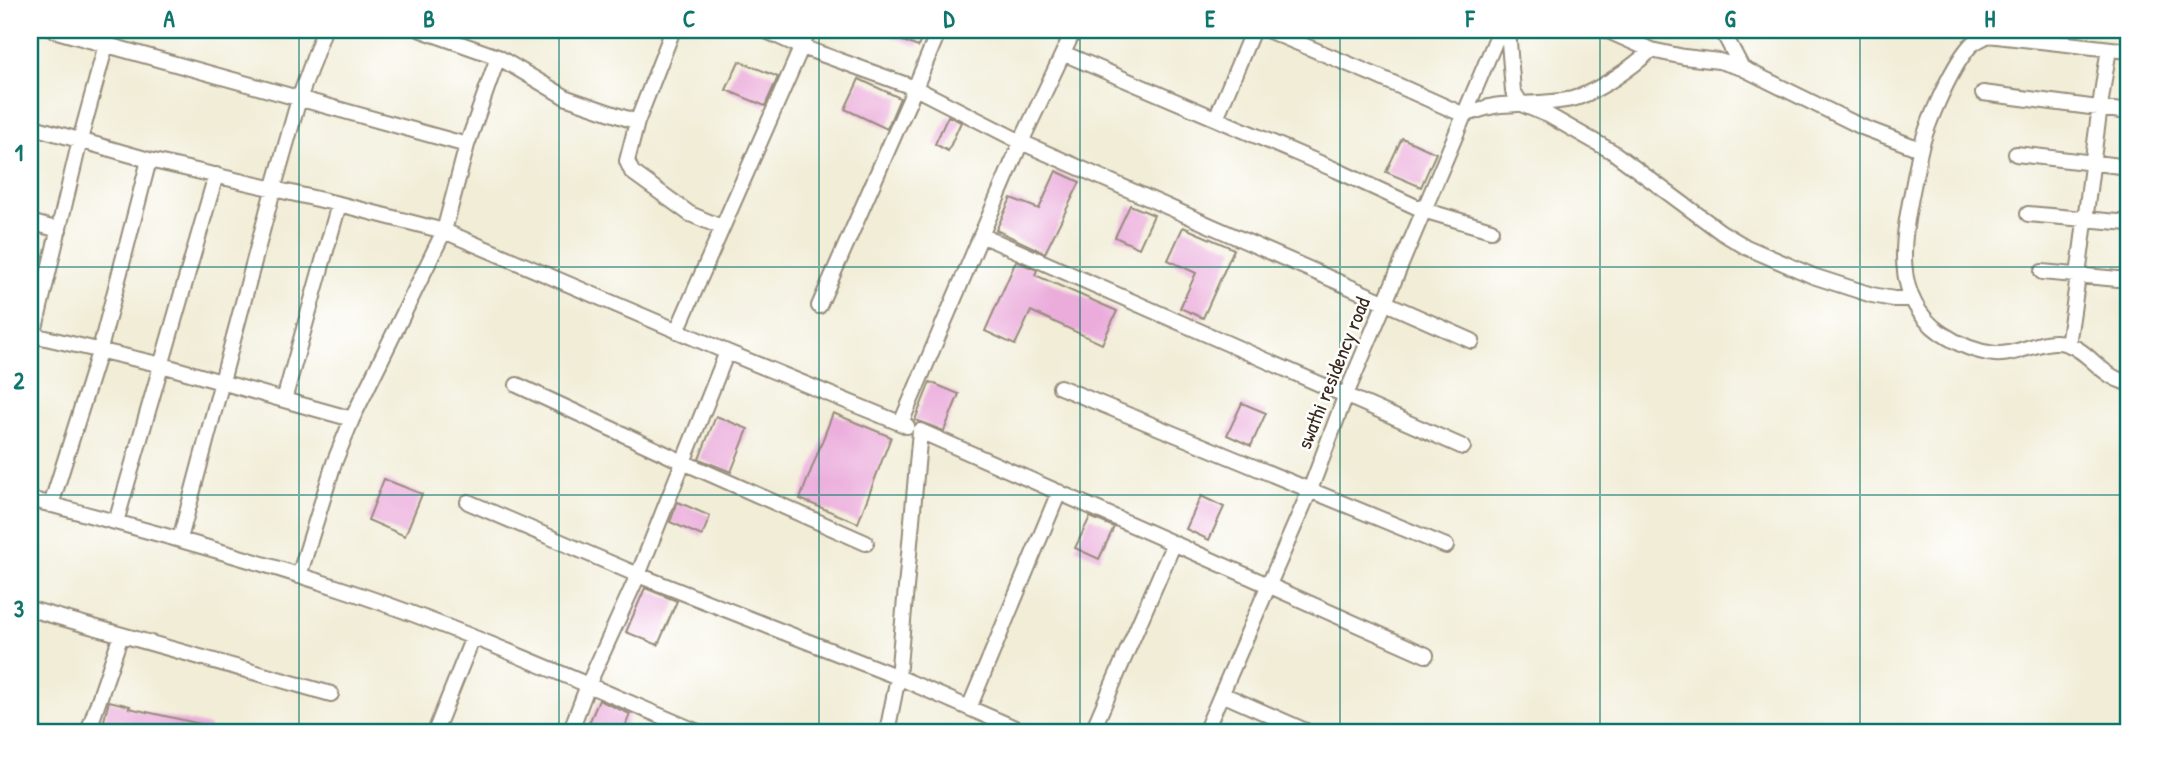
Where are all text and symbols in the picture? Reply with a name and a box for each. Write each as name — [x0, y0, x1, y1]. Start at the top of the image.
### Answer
text: A — [163, 3, 175, 34]
text: B — [423, 3, 435, 34]
text: C — [683, 3, 695, 34]
text: D — [944, 3, 956, 34]
text: E — [1205, 3, 1216, 34]
text: F — [1465, 3, 1476, 34]
text: G — [1724, 3, 1736, 34]
text: H — [1985, 3, 1996, 34]
text: 1 — [15, 137, 23, 168]
street label: swathi residency road — [1289, 293, 1377, 453]
text: 2 — [14, 365, 25, 396]
text: 3 — [14, 593, 24, 624]

